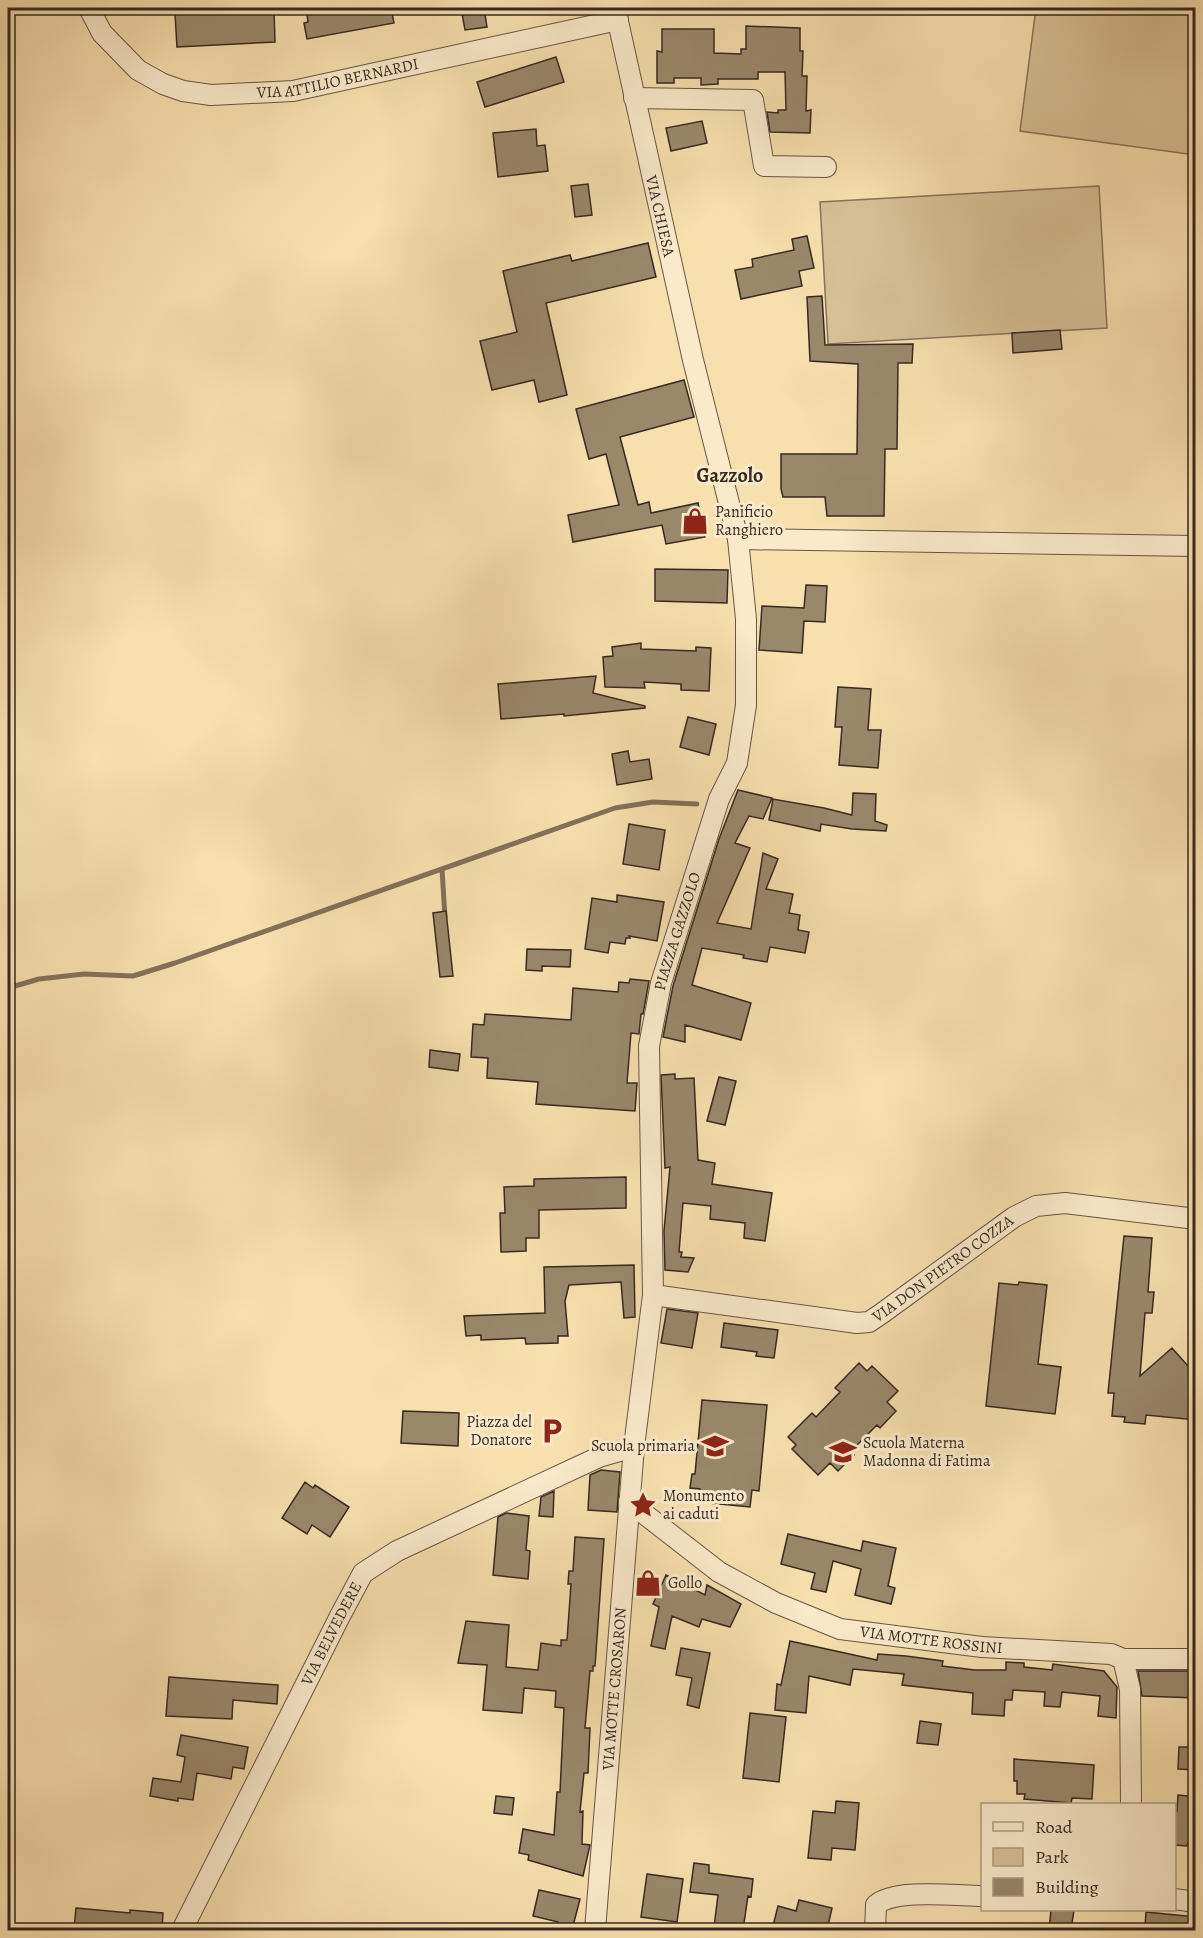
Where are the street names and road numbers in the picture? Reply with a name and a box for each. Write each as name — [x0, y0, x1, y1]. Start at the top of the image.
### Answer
street label: VIA ATTILIO BERNARDI — [255, 53, 421, 104]
street label: VIA CHIESA — [640, 172, 680, 260]
street label: PIAZZA GAZZOLO — [649, 869, 706, 992]
street label: VIA DON PIETRO COZZA — [867, 1209, 1019, 1328]
street label: VIA BELVEDERE — [295, 1578, 367, 1690]
street label: VIA MOTTE CROSARON — [597, 1607, 632, 1772]
street label: VIA MOTTE ROSSINI — [858, 1621, 1003, 1659]

